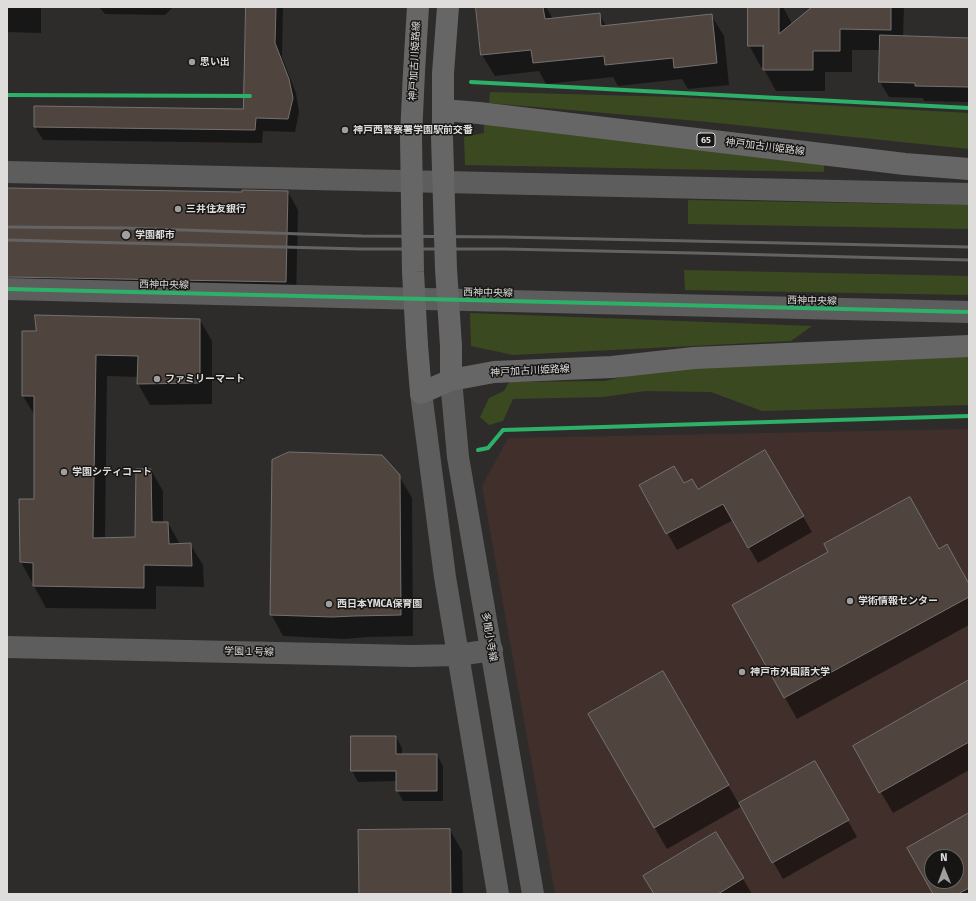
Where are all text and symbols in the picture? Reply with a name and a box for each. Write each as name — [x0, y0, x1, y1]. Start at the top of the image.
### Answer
street label: 神戸加古川姫路線 — [407, 21, 423, 101]
place label: 思い出 — [200, 56, 230, 68]
marker: 思い出 — [187, 57, 197, 67]
place label: 神戸西警察署学園駅前交番 — [353, 124, 473, 136]
marker: 神戸西警察署学園駅前交番 — [340, 125, 350, 135]
road number: 65 — [697, 133, 715, 147]
street label: 神戸加古川姫路線 — [725, 136, 805, 158]
place label: 三井住友銀行 — [186, 203, 246, 215]
marker: 三井住友銀行 — [173, 204, 183, 214]
marker: 学園都市 — [120, 229, 132, 241]
place label: 学園都市 — [135, 229, 175, 241]
street label: 西神中央線 — [139, 279, 189, 291]
street label: 西神中央線 — [463, 287, 513, 299]
street label: 西神中央線 — [787, 295, 837, 307]
street label: 神戸加古川姫路線 — [490, 363, 570, 379]
place label: ファミリーマート — [165, 373, 245, 385]
marker: ファミリーマート — [152, 374, 162, 384]
place label: 学園シティコート — [72, 466, 152, 478]
marker: 学園シティコート — [59, 467, 69, 477]
place label: 学術情報センター — [858, 595, 938, 607]
marker: 学術情報センター — [845, 596, 855, 606]
place label: 西日本YMCA保育園 — [337, 598, 422, 610]
marker: 西日本YMCA保育園 — [324, 599, 334, 609]
street label: 多聞小寺線 — [479, 611, 499, 663]
street label: 学園１号線 — [224, 646, 274, 658]
place label: 神戸市外国語大学 — [750, 666, 830, 678]
marker: 神戸市外国語大学 — [737, 667, 747, 677]
north arrow — [924, 849, 964, 889]
text: N — [940, 851, 948, 864]

